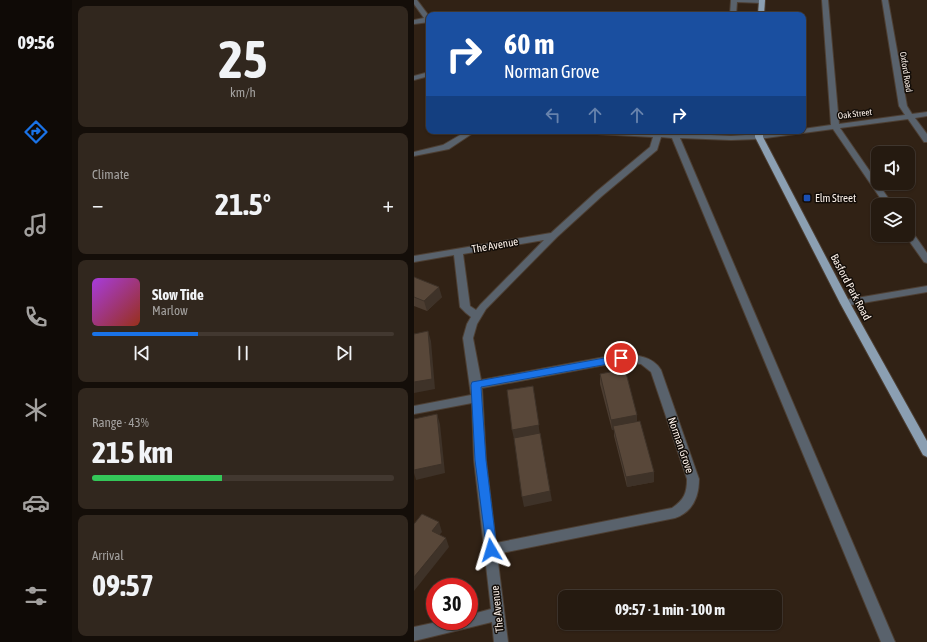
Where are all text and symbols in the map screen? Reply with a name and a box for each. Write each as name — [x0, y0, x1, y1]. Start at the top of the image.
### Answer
icon: right — [438, 28, 490, 80]
text: 60 m — [504, 28, 554, 60]
text: 25 — [219, 29, 267, 89]
text: 09:56 — [17, 32, 55, 53]
street label: Oxford Road — [898, 51, 914, 93]
text: Norman Grove — [504, 61, 599, 82]
text: km/h — [230, 85, 256, 100]
icon: left — [542, 104, 564, 126]
icon: ahead — [584, 104, 606, 126]
icon: ahead — [626, 104, 648, 126]
icon: right — [668, 104, 690, 126]
street label: Oak Street — [837, 107, 873, 121]
icon: directions — [22, 118, 50, 146]
map controls — [871, 146, 915, 242]
button: sound — [871, 146, 915, 190]
text: Climate — [92, 167, 129, 182]
text: 21.5° — [215, 187, 271, 221]
text: − — [92, 191, 103, 217]
text: + — [383, 191, 394, 217]
place label: Elm Street — [815, 192, 856, 204]
marker: Elm Street — [802, 193, 812, 203]
button: layers — [871, 198, 915, 242]
icon: music — [22, 211, 50, 239]
street label: The Avenue — [471, 235, 519, 255]
street label: Basford Park Road — [829, 252, 873, 322]
text: Slow Tide — [152, 286, 204, 303]
icon: phone — [22, 303, 50, 331]
text: Marlow — [152, 303, 188, 318]
pin — [604, 341, 638, 375]
icon: previous — [131, 342, 153, 364]
icon: pause — [232, 342, 254, 364]
icon: next — [333, 342, 355, 364]
icon: arrive — [610, 347, 632, 369]
icon: climate — [22, 396, 50, 424]
text: Range · 43% — [92, 415, 149, 430]
street label: Norman Grove — [666, 415, 696, 475]
text: 215 km — [92, 435, 173, 469]
icon: car — [22, 489, 50, 517]
position arrow — [470, 529, 512, 571]
text: Arrival — [92, 548, 124, 563]
text: 09:57 — [92, 568, 154, 602]
speed limit sign: 30 — [426, 578, 478, 630]
icon: filters — [22, 582, 50, 610]
street label: The Avenue — [489, 585, 505, 633]
text: 09:57 · 1 min · 100 m — [615, 601, 725, 618]

